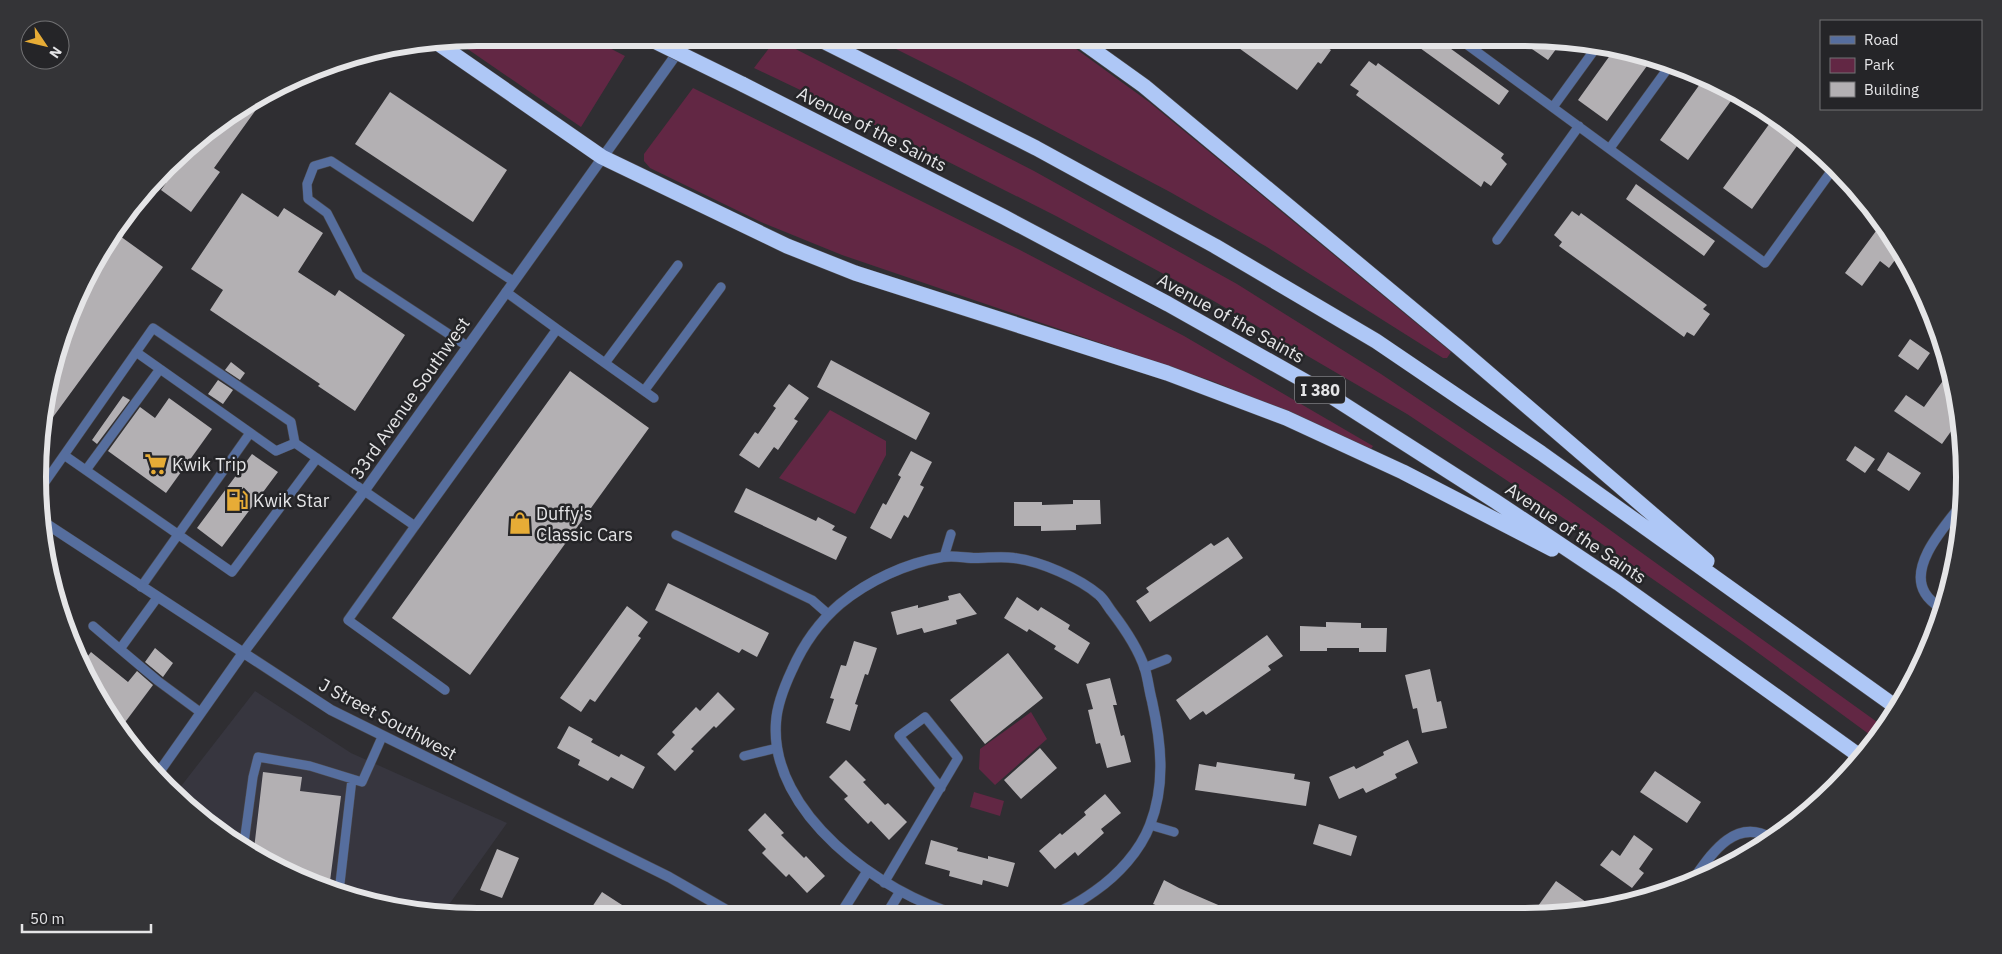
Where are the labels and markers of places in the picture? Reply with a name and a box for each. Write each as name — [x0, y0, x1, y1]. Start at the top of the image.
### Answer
supermarket icon: Kwik Trip — [143, 451, 169, 477]
place label: Kwik Trip — [172, 453, 246, 476]
fuel station icon: Kwik Star — [224, 487, 250, 513]
place label: Kwik Star — [253, 489, 330, 512]
place label: Duffy's Classic Cars — [536, 502, 633, 546]
shop icon: Duffy's Classic Cars — [507, 510, 533, 536]

